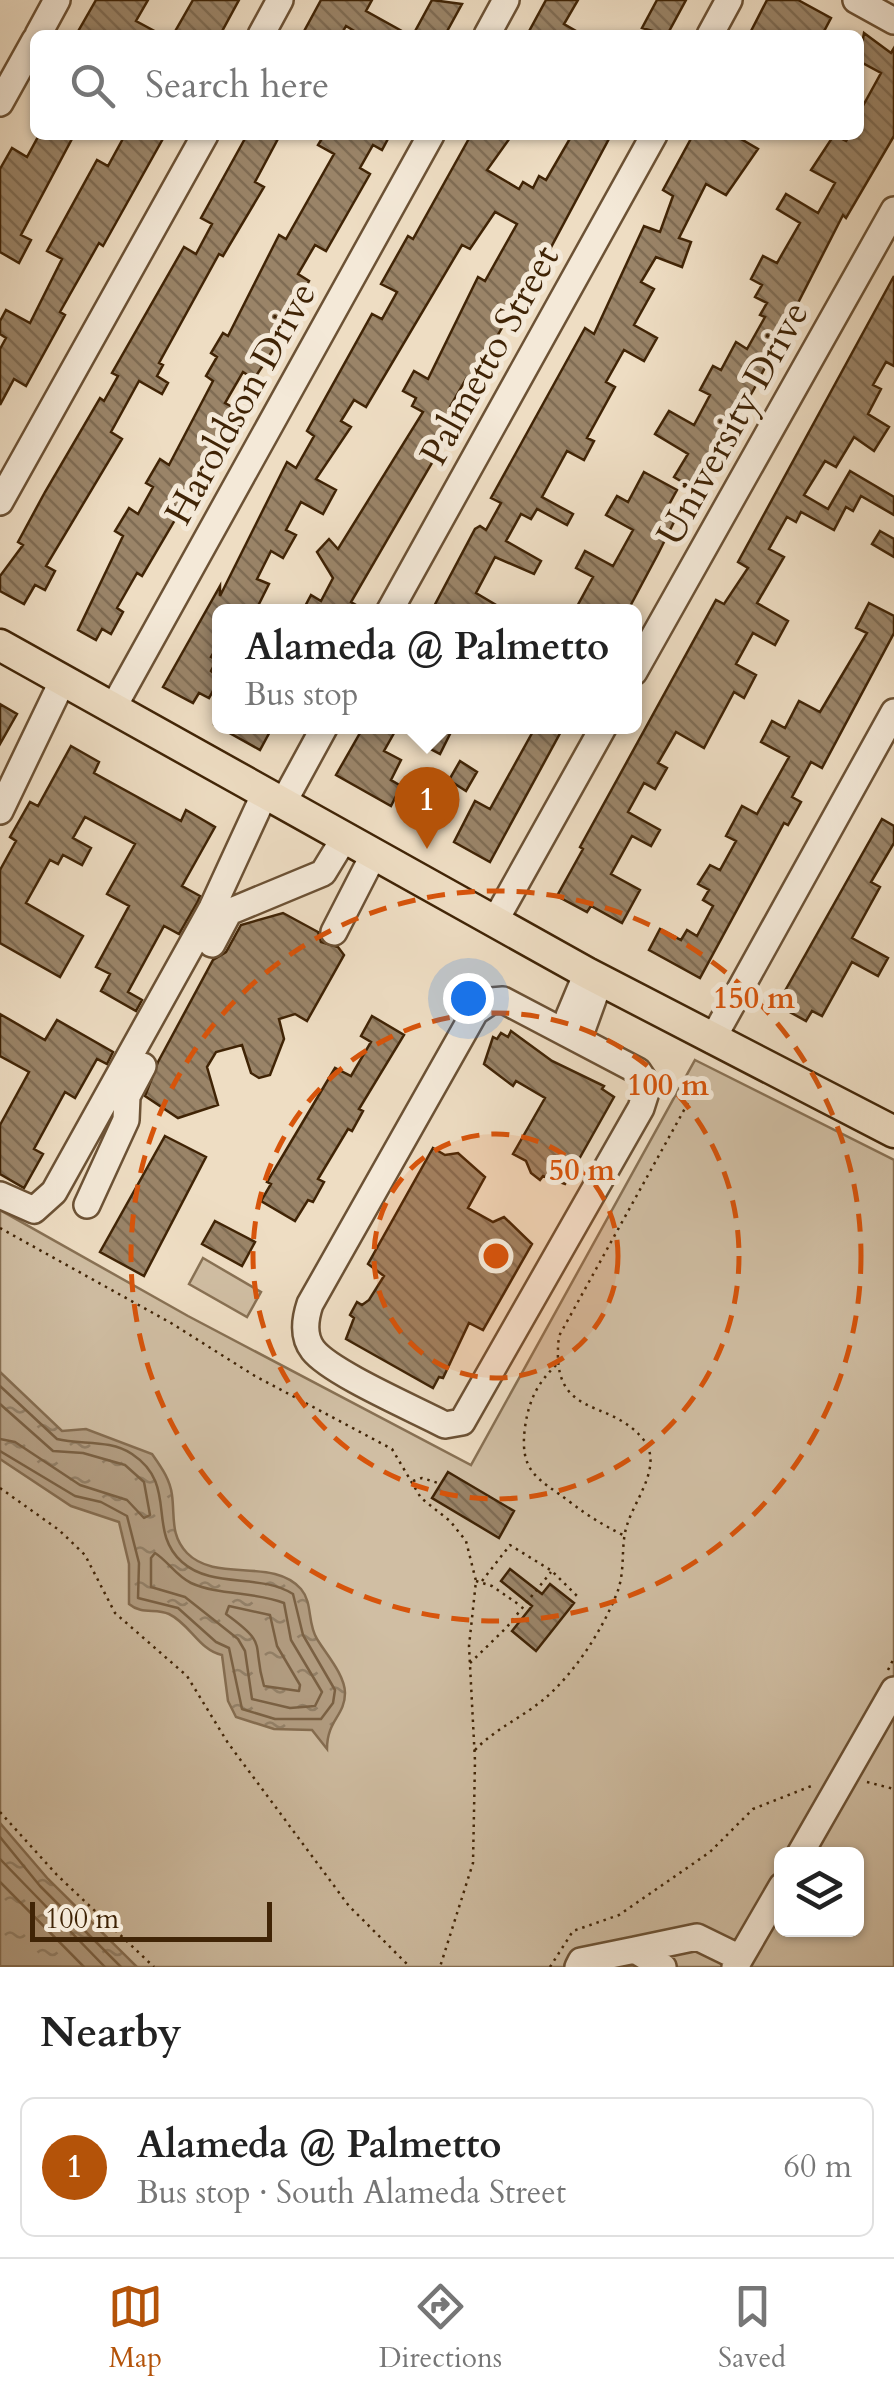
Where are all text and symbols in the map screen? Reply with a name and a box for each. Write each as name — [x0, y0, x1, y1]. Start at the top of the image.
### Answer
search box — [30, 30, 864, 140]
icon: search — [65, 58, 120, 113]
text: Search here — [145, 59, 329, 111]
street label: Palmetto Street — [408, 236, 572, 475]
street label: Haroldson Drive — [153, 273, 329, 534]
street label: University Drive — [644, 292, 821, 555]
popup — [212, 604, 642, 734]
text: Alameda @ Palmetto — [245, 621, 609, 673]
text: Bus stop — [245, 673, 358, 717]
pin: 1 — [394, 766, 460, 849]
your location — [443, 973, 494, 1024]
text: 150 m — [713, 978, 795, 1019]
text: 100 m — [627, 1065, 709, 1106]
text: 50 m — [549, 1150, 616, 1191]
centre of rings — [478, 1238, 514, 1274]
map controls — [774, 1847, 864, 1937]
button: layers — [774, 1847, 864, 1937]
scale bar — [30, 1897, 272, 1942]
text: 100 m — [45, 1900, 119, 1938]
text: Nearby — [40, 2004, 182, 2061]
text: Alameda @ Palmetto — [137, 2119, 502, 2171]
text: 1 — [66, 2145, 83, 2189]
text: 60 m — [784, 2145, 852, 2189]
text: Bus stop · South Alameda Street — [137, 2171, 566, 2215]
tab: Map — [108, 2279, 163, 2377]
tab: Directions — [379, 2279, 502, 2377]
tab: Saved — [718, 2279, 786, 2377]

